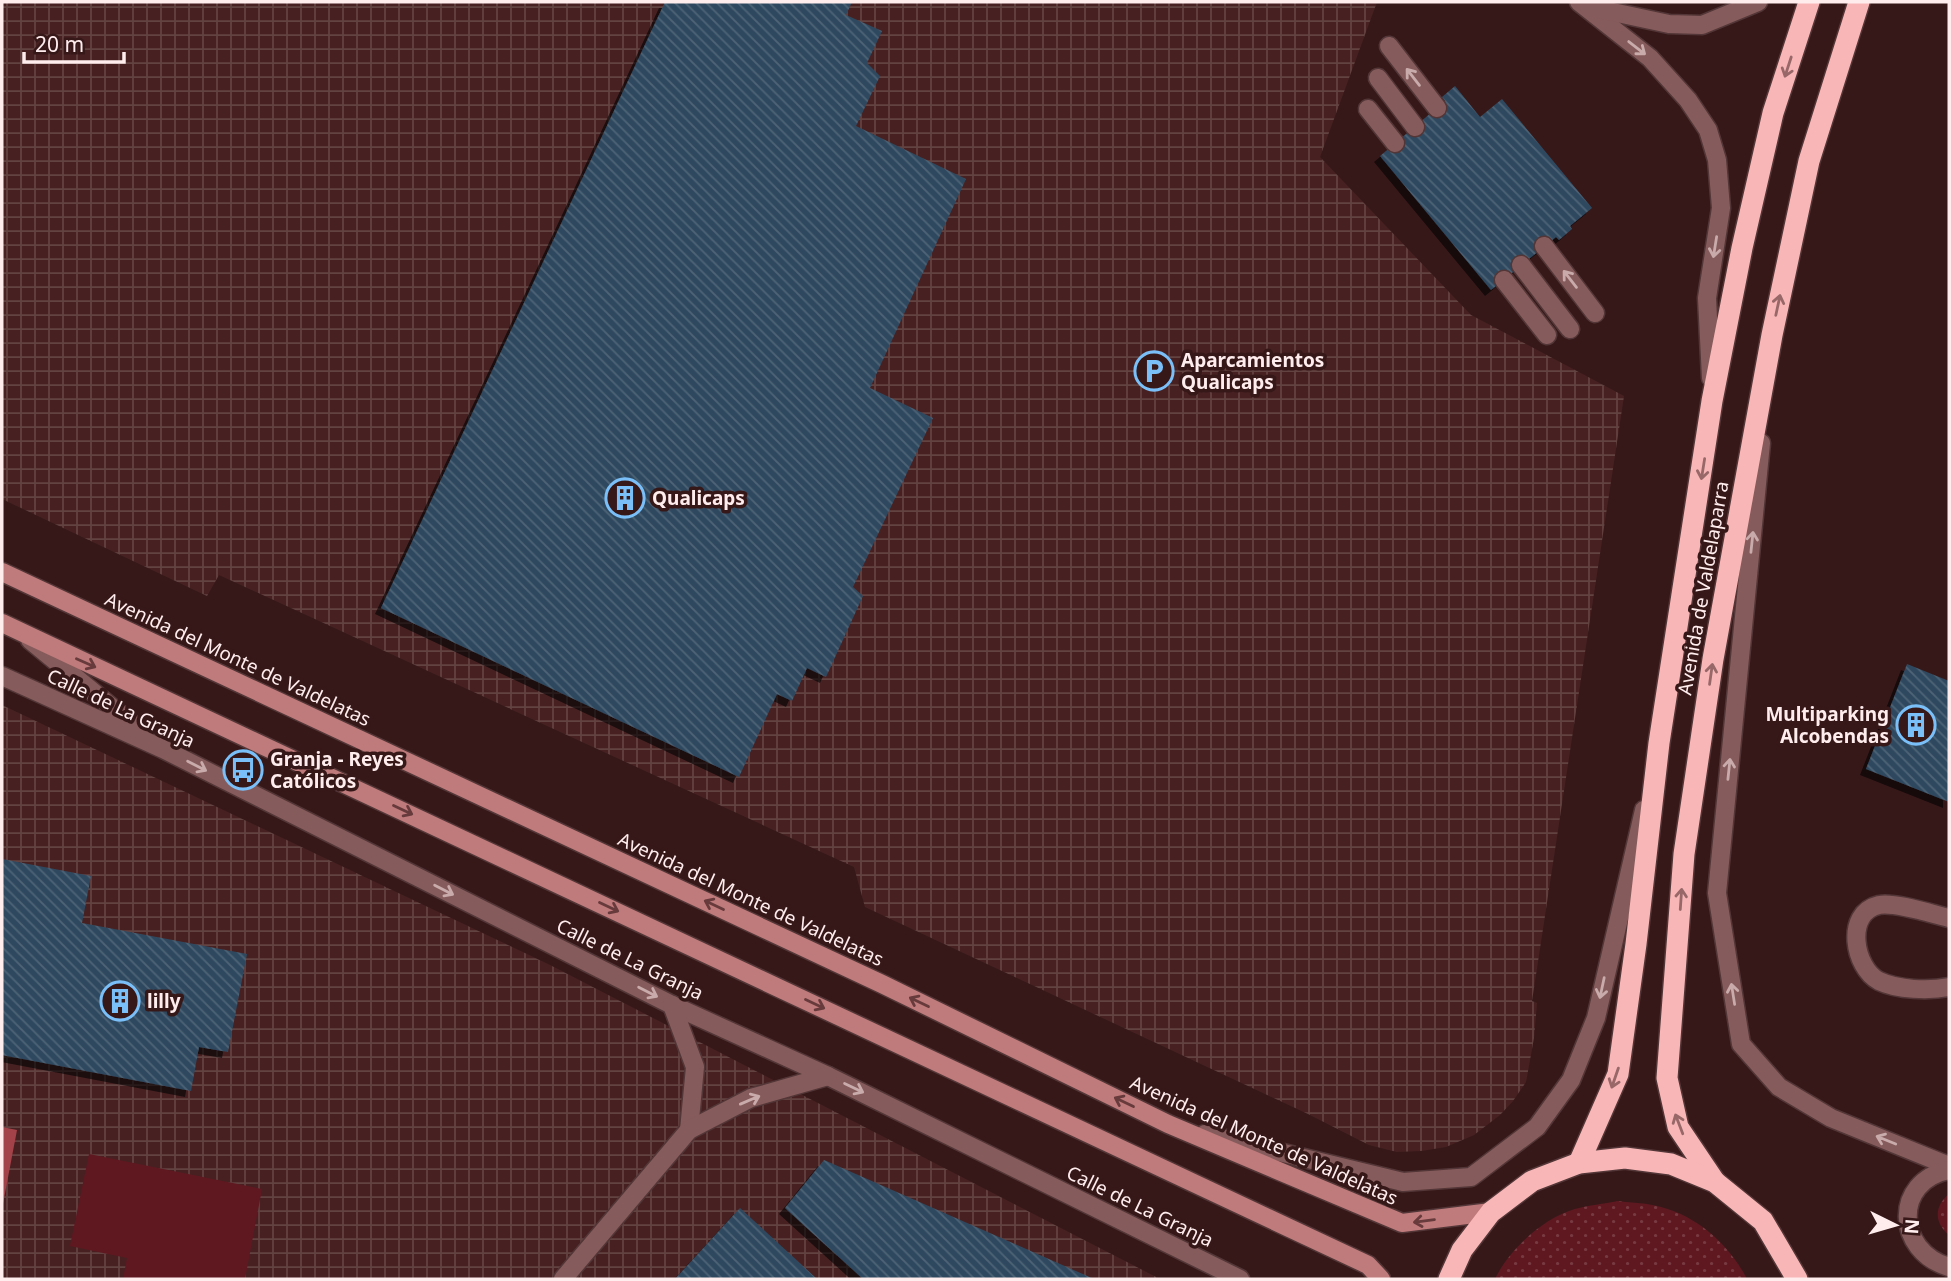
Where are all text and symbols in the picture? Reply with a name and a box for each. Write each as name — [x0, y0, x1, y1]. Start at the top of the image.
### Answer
scale bar — [24, 21, 124, 65]
text: 20 m — [35, 30, 84, 58]
one-way arrow — [1628, 41, 1646, 56]
one-way arrow — [1781, 55, 1793, 77]
one-way arrow — [1406, 68, 1421, 87]
one-way arrow — [1708, 235, 1721, 258]
one-way arrow — [1562, 271, 1577, 289]
one-way arrow — [1772, 294, 1786, 317]
place label: Aparcamientos Qualicaps — [1181, 347, 1324, 395]
parking icon: Aparcamientos Qualicaps — [1133, 350, 1175, 392]
one-way arrow — [1696, 457, 1709, 480]
building icon: Qualicaps — [604, 477, 646, 519]
street label: Avenida de Valdelaparra — [1671, 479, 1735, 697]
place label: Qualicaps — [652, 485, 745, 511]
one-way arrow — [1745, 531, 1758, 554]
street label: Avenida del Monte de Valdelatas — [101, 586, 375, 732]
one-way arrow — [74, 657, 96, 670]
street label: Calle de La Granja — [43, 662, 199, 754]
one-way arrow — [1704, 663, 1717, 686]
place label: Multiparking Alcobendas — [1765, 701, 1889, 749]
building icon: Multiparking Alcobendas — [1895, 704, 1937, 746]
place label: Granja - Reyes Católicos — [270, 746, 404, 794]
bus stop icon: Granja - Reyes Católicos — [222, 749, 264, 791]
one-way arrow — [1723, 758, 1736, 780]
one-way arrow — [186, 760, 207, 774]
one-way arrow — [392, 804, 413, 817]
street label: Avenida del Monte de Valdelatas — [614, 826, 888, 972]
one-way arrow — [433, 884, 454, 898]
one-way arrow — [1675, 888, 1688, 911]
one-way arrow — [704, 898, 725, 911]
one-way arrow — [598, 901, 619, 914]
street label: Calle de La Granja — [552, 912, 708, 1006]
one-way arrow — [1595, 976, 1609, 999]
building icon: lilly — [99, 980, 141, 1022]
one-way arrow — [1726, 983, 1739, 1006]
one-way arrow — [637, 986, 658, 1000]
place label: lilly — [147, 988, 181, 1014]
one-way arrow — [909, 995, 930, 1009]
one-way arrow — [804, 998, 825, 1011]
one-way arrow — [1608, 1066, 1620, 1088]
street label: Avenida del Monte de Valdelatas — [1126, 1069, 1402, 1211]
one-way arrow — [843, 1082, 864, 1096]
one-way arrow — [739, 1093, 760, 1106]
one-way arrow — [1114, 1095, 1135, 1109]
one-way arrow — [1672, 1114, 1684, 1135]
one-way arrow — [1876, 1133, 1897, 1146]
street label: Calle de La Granja — [1062, 1159, 1218, 1253]
north arrow — [1860, 1190, 1930, 1260]
one-way arrow — [1413, 1214, 1436, 1227]
text: N — [1898, 1218, 1926, 1235]

